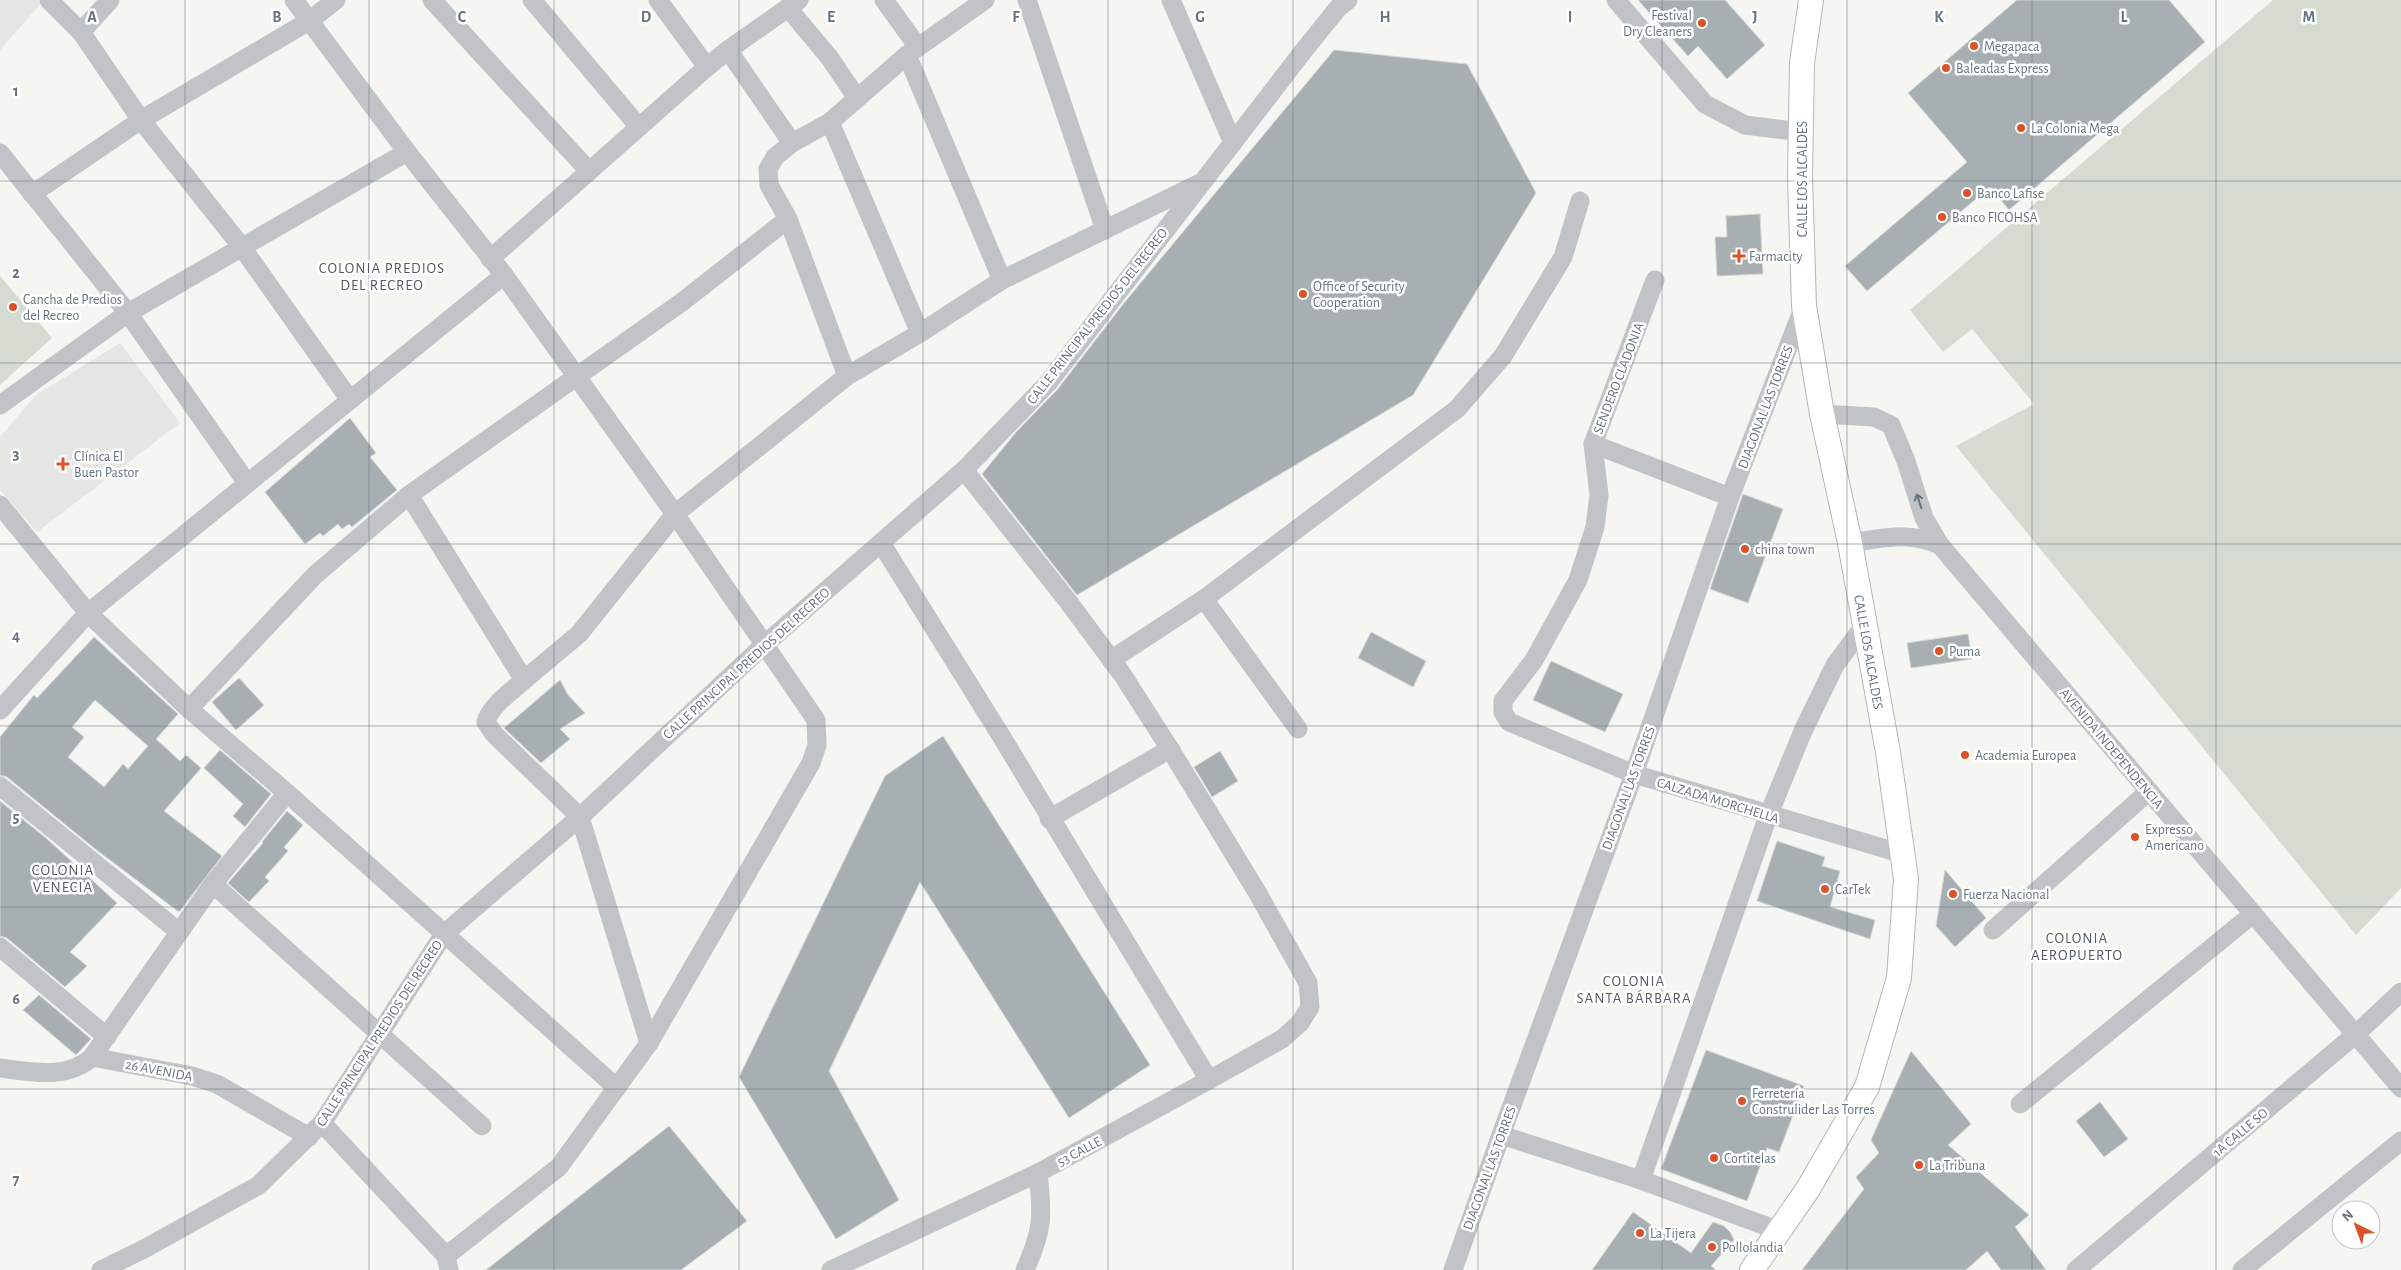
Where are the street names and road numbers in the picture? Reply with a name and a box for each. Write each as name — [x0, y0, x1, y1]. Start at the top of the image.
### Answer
street label: CALLE LOS ALCALDES — [1796, 121, 1810, 237]
street label: CALLE PRINCIPAL PREDIOS DEL RECREO — [1025, 226, 1171, 407]
street label: SENDERO CLADONIA — [1591, 321, 1647, 436]
street label: DIAGONAL LAS TORRES — [1736, 344, 1796, 471]
street label: CALLE PRINCIPAL PREDIOS DEL RECREO — [661, 585, 833, 742]
street label: CALLE LOS ALCALDES — [1851, 594, 1885, 711]
street label: AVENIDA INDEPENDENCIA — [2057, 686, 2165, 811]
street label: DIAGONAL LAS TORRES — [1600, 725, 1658, 852]
street label: CALZADA MORCHELLA — [1655, 776, 1780, 826]
street label: CALLE PRINCIPAL PREDIOS DEL RECREO — [314, 938, 445, 1129]
street label: 26 AVENIDA — [124, 1058, 193, 1084]
street label: DIAGONAL LAS TORRES — [1461, 1105, 1519, 1232]
street label: 1A CALLE SO — [2211, 1106, 2271, 1160]
street label: 53 CALLE — [1055, 1134, 1104, 1169]

